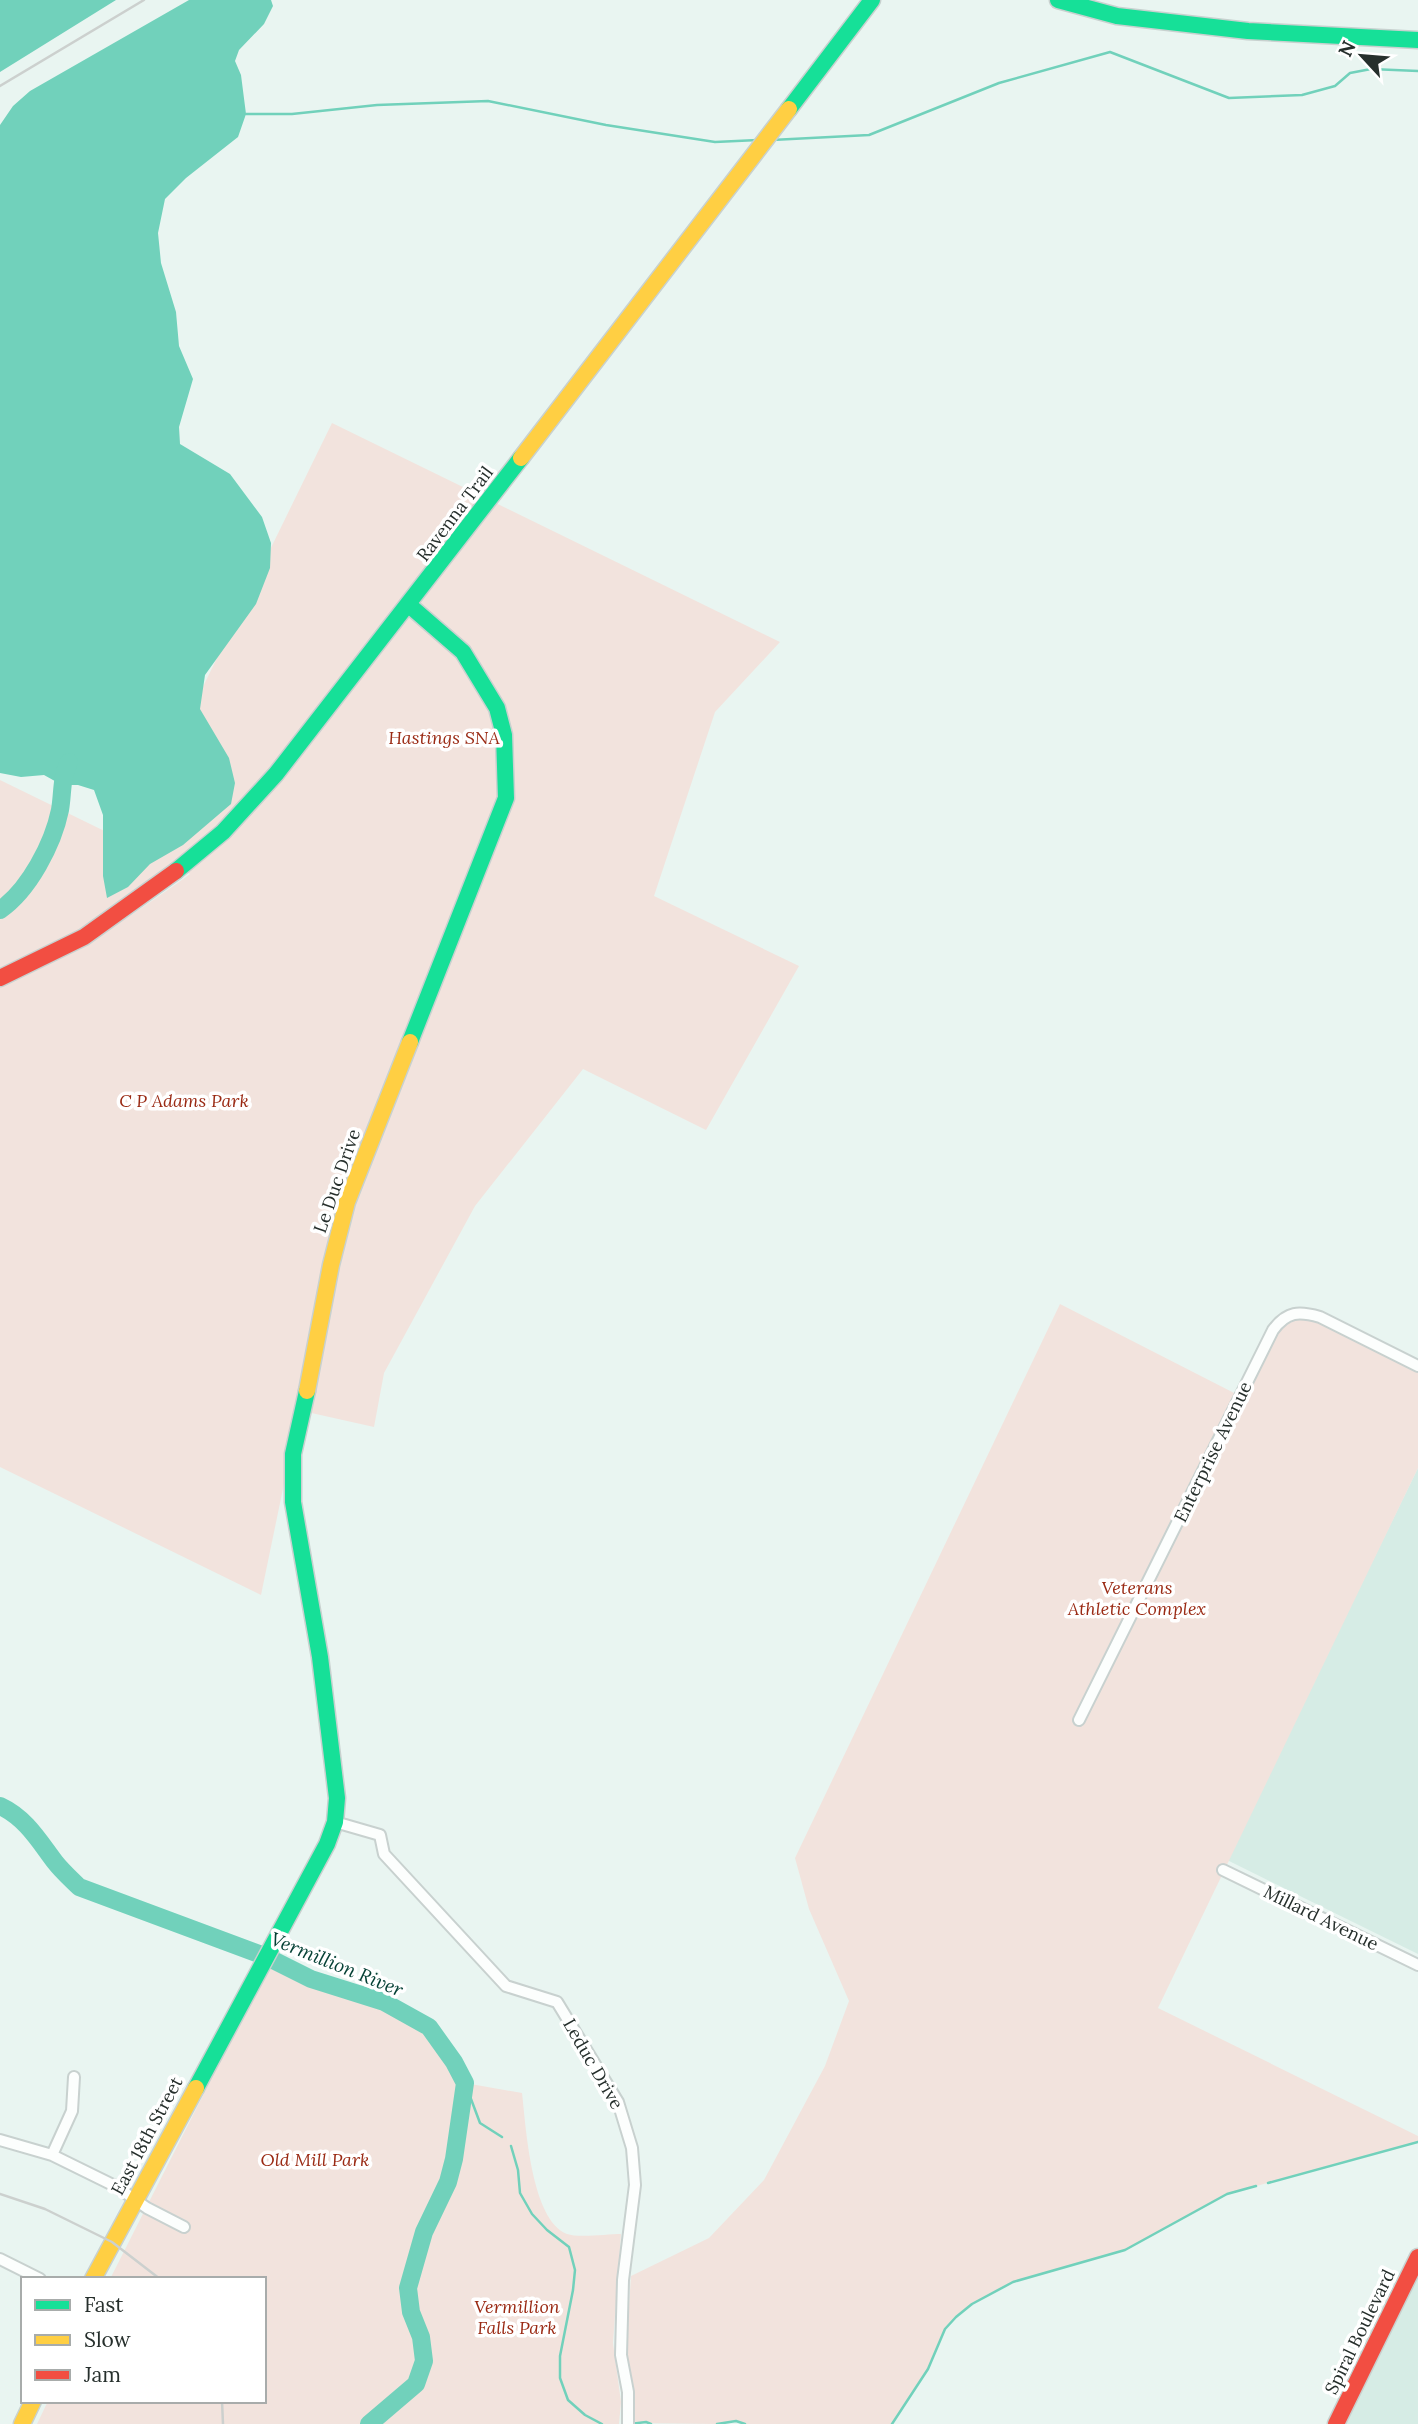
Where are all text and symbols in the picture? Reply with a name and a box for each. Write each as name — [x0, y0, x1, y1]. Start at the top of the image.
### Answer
north arrow — [1327, 21, 1397, 91]
text: N — [1333, 36, 1361, 60]
street label: Ravenna Trail — [411, 462, 498, 566]
park label: Hastings SNA — [388, 726, 500, 749]
park label: C P Adams Park — [119, 1089, 249, 1112]
street label: Le Duc Drive — [308, 1126, 365, 1236]
street label: Enterprise Avenue — [1168, 1377, 1257, 1526]
park label: Veterans Athletic Complex — [1067, 1576, 1206, 1620]
street label: Millard Avenue — [1260, 1880, 1383, 1955]
water label: Vermillion River — [267, 1926, 407, 2002]
street label: Leduc Drive — [558, 2014, 629, 2113]
street label: East 18th Street — [106, 2073, 187, 2199]
park label: Old Mill Park — [261, 2148, 369, 2171]
street label: Spiral Boulevard — [1319, 2265, 1400, 2398]
legend — [21, 2277, 266, 2403]
text: Fast — [84, 2291, 124, 2318]
park label: Vermillion Falls Park — [474, 2295, 560, 2339]
text: Slow — [84, 2326, 131, 2353]
text: Jam — [83, 2361, 121, 2388]

